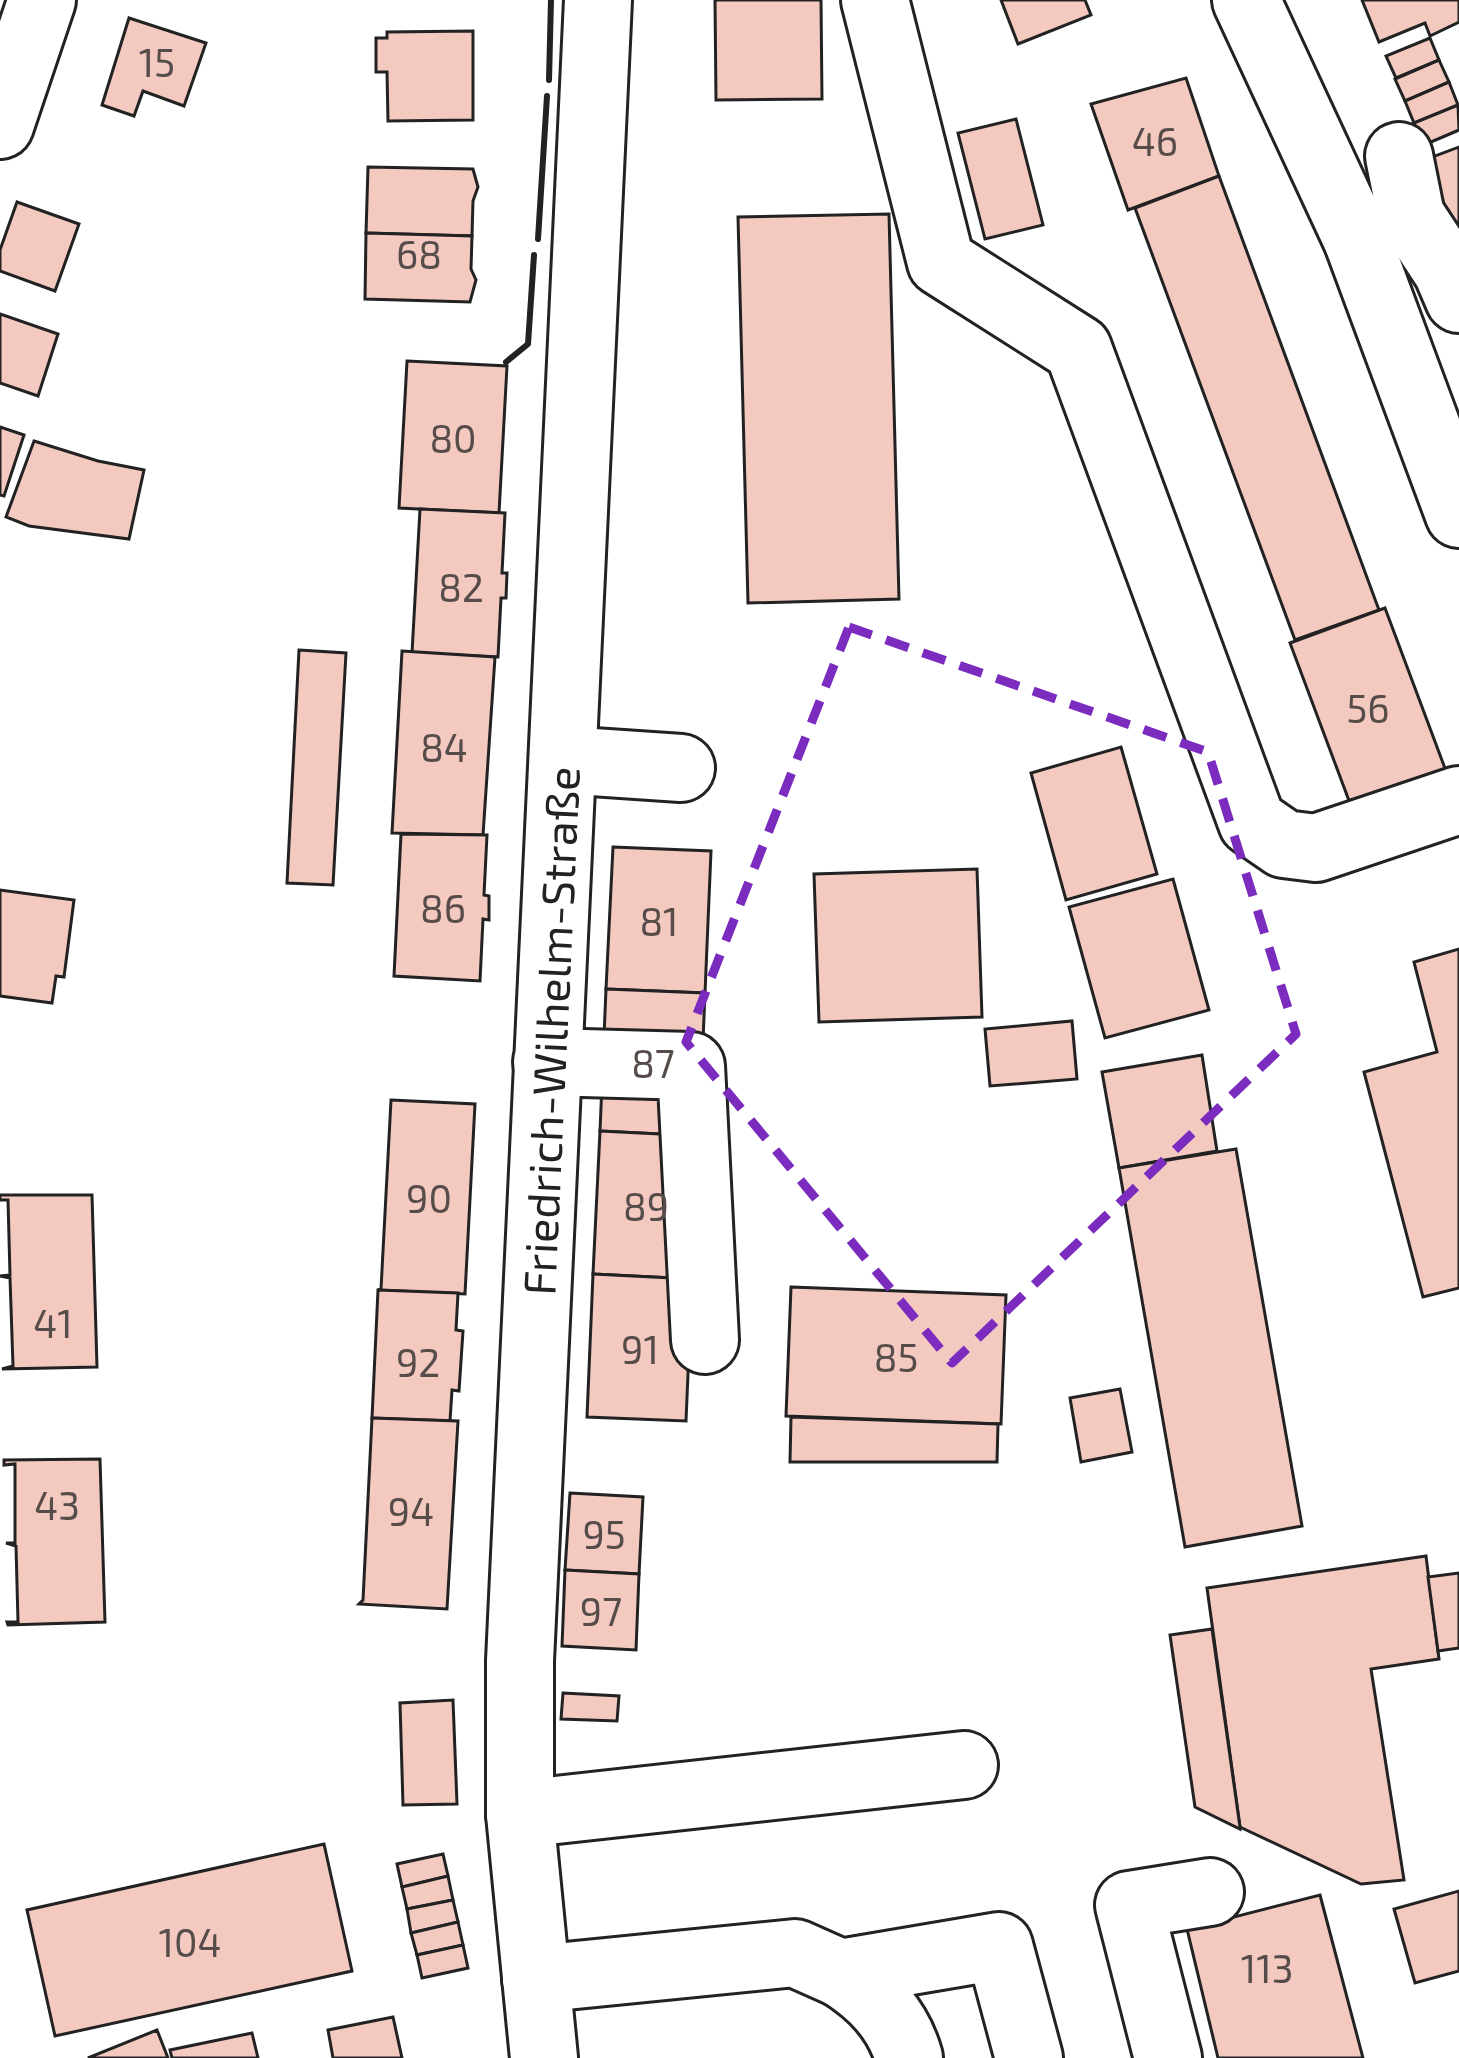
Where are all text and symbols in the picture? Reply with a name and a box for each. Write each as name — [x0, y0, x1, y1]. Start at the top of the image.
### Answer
house number: 15 — [139, 38, 175, 85]
house number: 46 — [1132, 117, 1178, 164]
house number: 68 — [396, 230, 442, 277]
house number: 80 — [429, 414, 477, 461]
house number: 82 — [438, 563, 484, 610]
house number: 56 — [1346, 684, 1390, 731]
house number: 84 — [420, 723, 468, 770]
street label: Friedrich-Wilhelm-Straße — [510, 765, 589, 1297]
house number: 86 — [420, 884, 466, 931]
house number: 81 — [639, 897, 679, 944]
house number: 87 — [631, 1039, 675, 1086]
house number: 90 — [406, 1174, 452, 1221]
house number: 89 — [623, 1182, 669, 1229]
house number: 41 — [33, 1299, 73, 1346]
house number: 91 — [621, 1325, 659, 1372]
house number: 85 — [874, 1333, 918, 1380]
house number: 92 — [396, 1338, 440, 1385]
house number: 43 — [34, 1481, 80, 1528]
house number: 94 — [388, 1487, 434, 1534]
house number: 95 — [582, 1510, 626, 1557]
house number: 97 — [580, 1587, 622, 1634]
house number: 104 — [158, 1918, 222, 1965]
house number: 113 — [1241, 1944, 1293, 1991]

